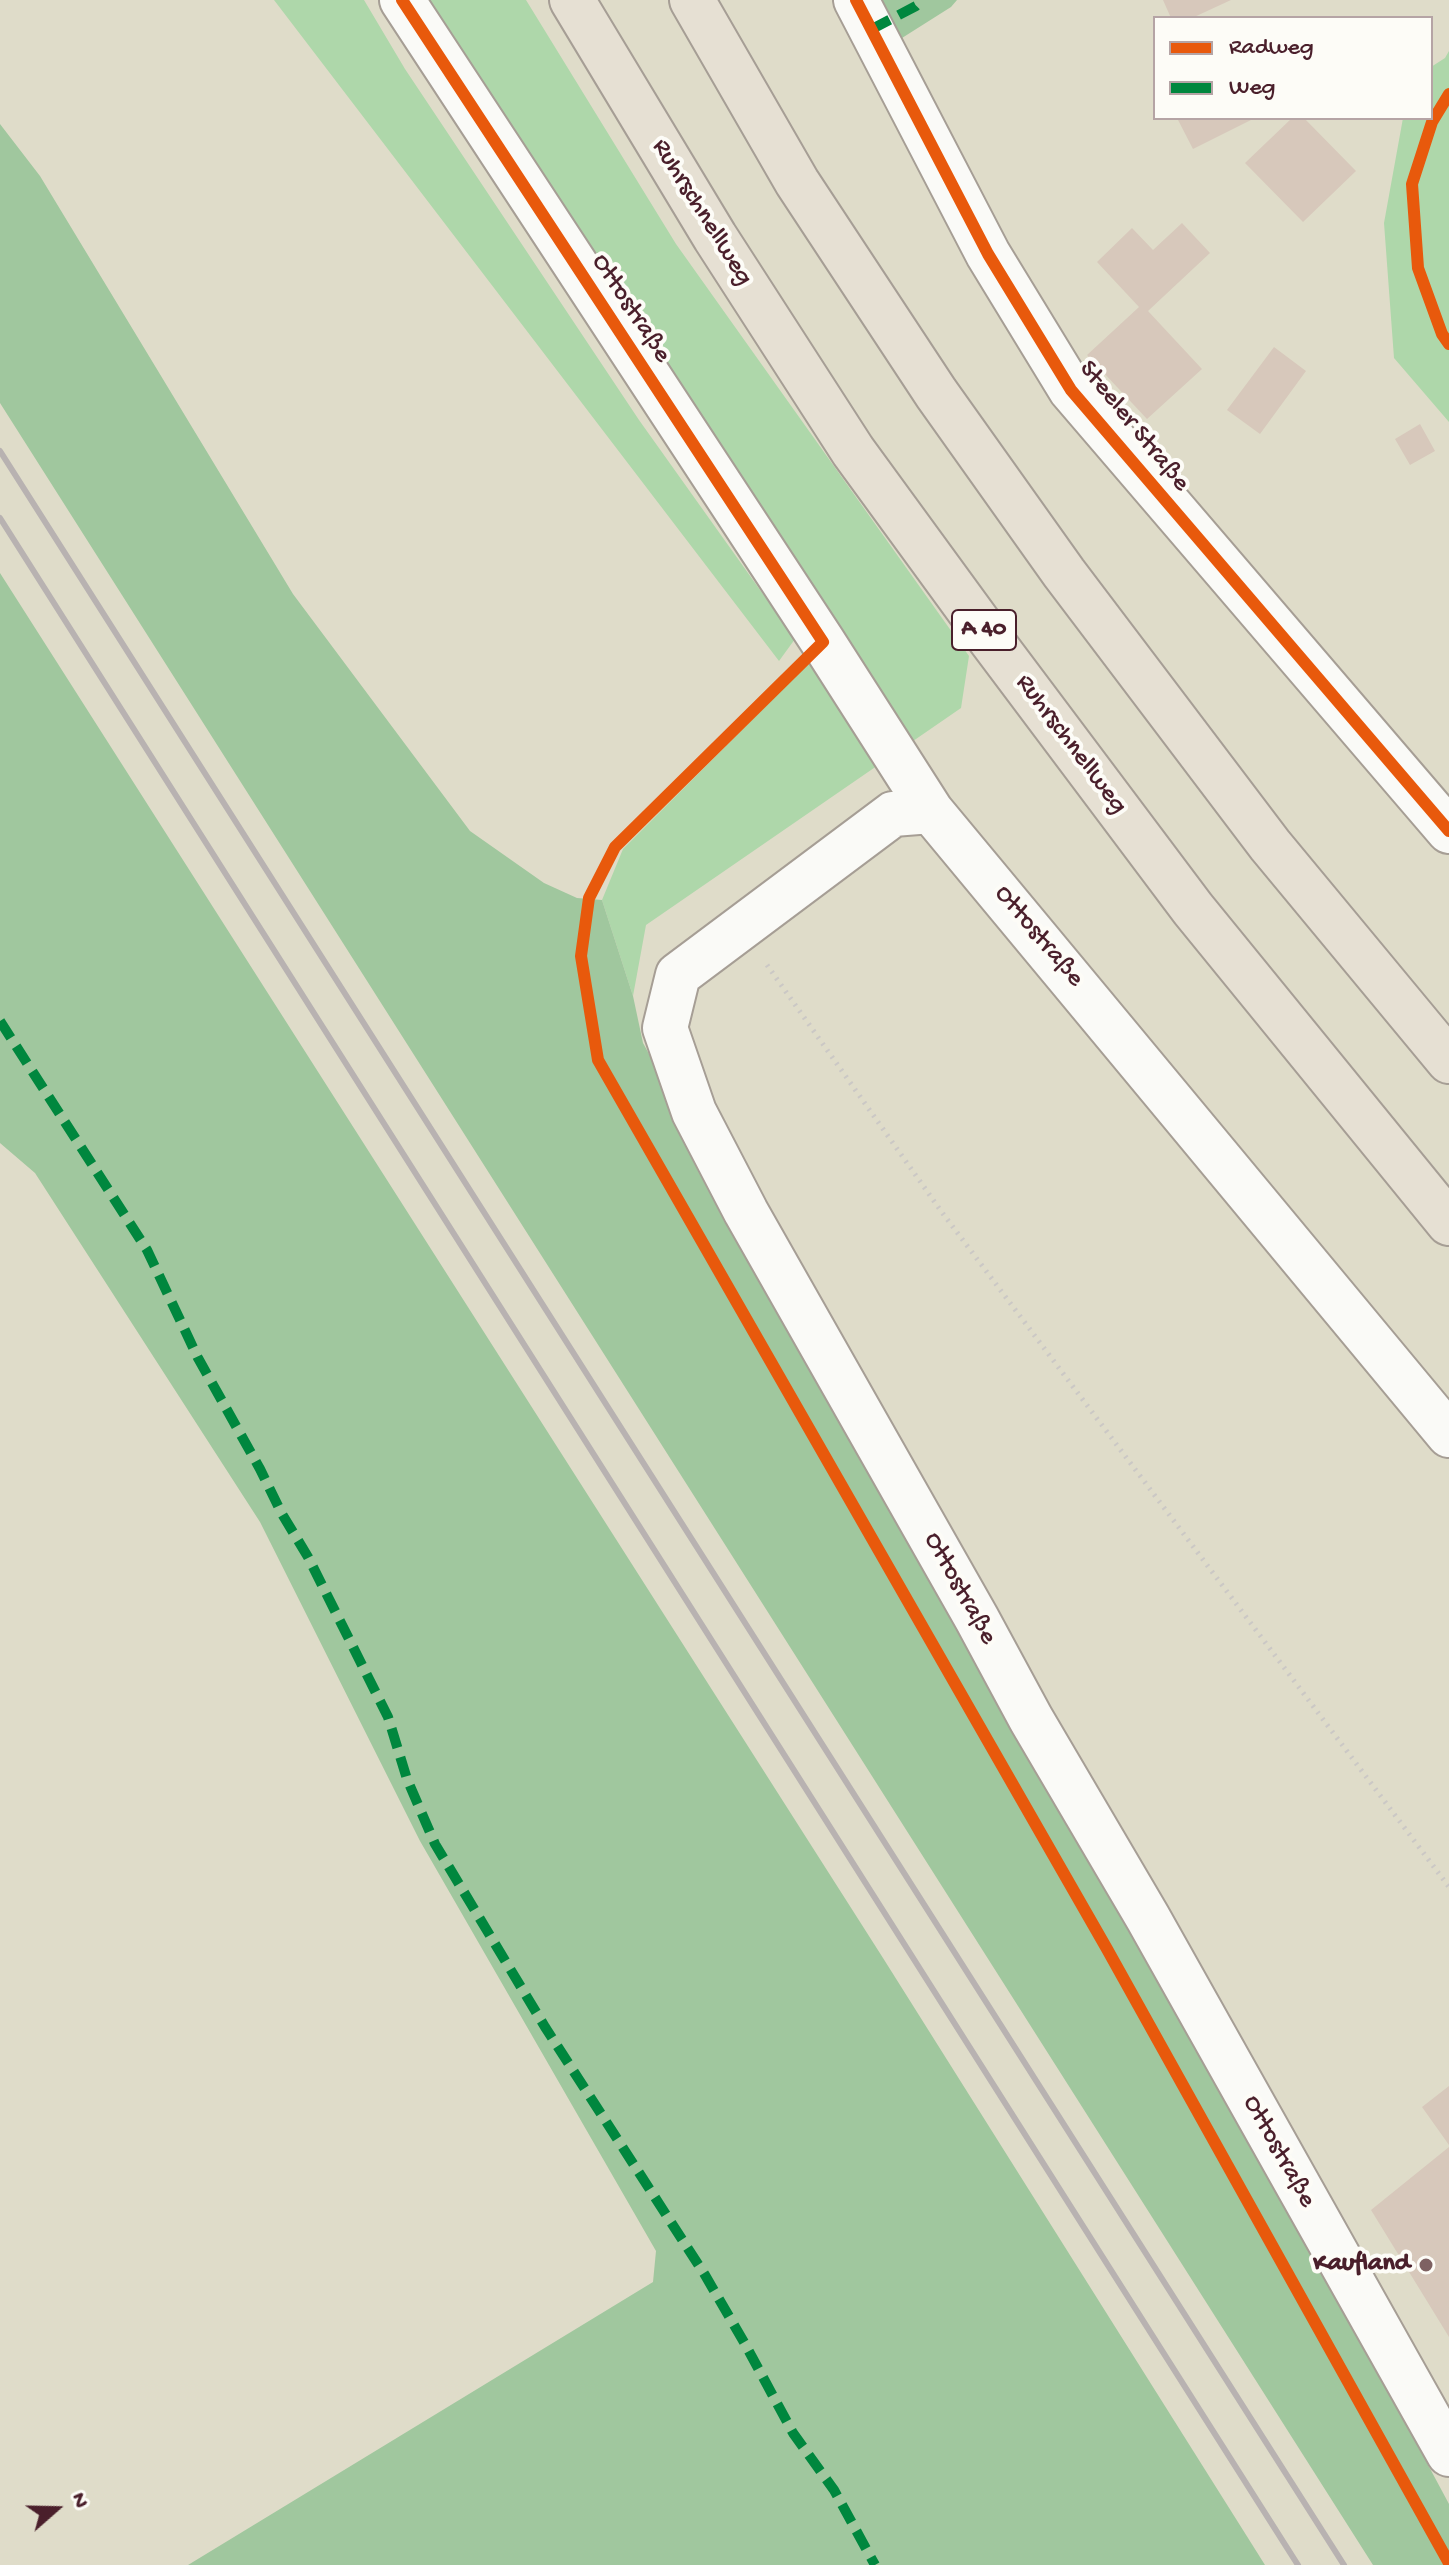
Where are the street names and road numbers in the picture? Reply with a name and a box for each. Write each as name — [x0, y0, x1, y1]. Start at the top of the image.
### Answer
street label: Ruhrschnellweg — [644, 134, 758, 292]
street label: Ottostraße — [583, 249, 677, 369]
street label: Steeler Straße — [1071, 355, 1195, 499]
road number: A 40 — [952, 610, 1016, 650]
street label: Ruhrschnellweg — [1007, 669, 1133, 821]
street label: Ottostraße — [986, 880, 1090, 994]
street label: Ottostraße — [915, 1527, 1003, 1651]
street label: Ottostraße — [1234, 2090, 1322, 2214]

